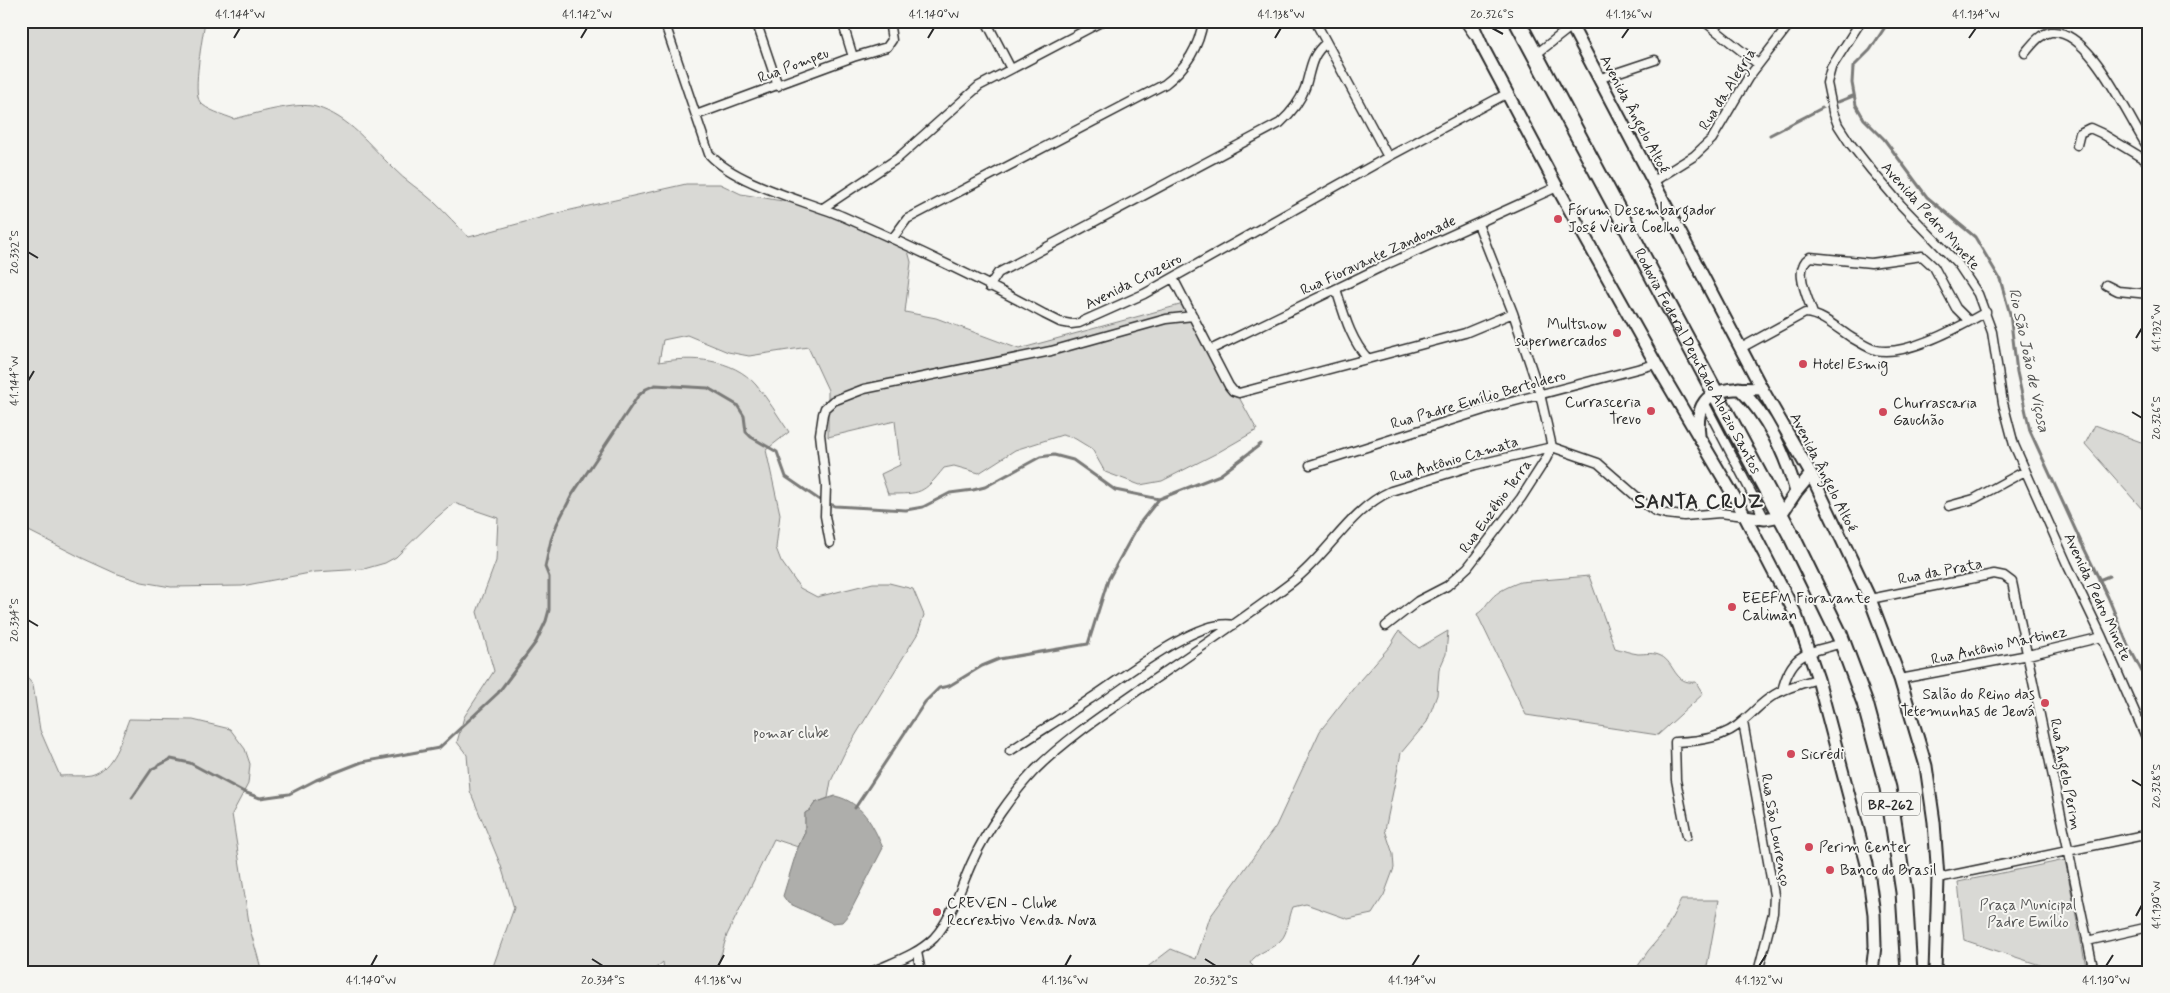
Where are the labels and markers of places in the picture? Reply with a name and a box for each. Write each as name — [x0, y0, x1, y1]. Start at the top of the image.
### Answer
place label: Fórum Desembargador José Vieira Coelho — [1568, 201, 1716, 238]
marker: Fórum Desembargador José Vieira Coelho — [1552, 213, 1564, 225]
place label: Multshow supermercados — [1515, 315, 1607, 352]
marker: Multshow supermercados — [1611, 327, 1623, 339]
place label: Hotel Esmig — [1813, 355, 1888, 376]
marker: Hotel Esmig — [1797, 358, 1809, 370]
place label: Currasceria Trevo — [1565, 393, 1641, 430]
place label: Churrascaria Gauchão — [1893, 394, 1977, 431]
marker: Currasceria Trevo — [1645, 405, 1657, 417]
marker: Churrascaria Gauchão — [1877, 406, 1889, 418]
place label: EEEFM Fioravante Caliman — [1742, 589, 1871, 626]
marker: EEEFM Fioravante Caliman — [1726, 601, 1738, 613]
place label: Salão do Reino das Tetemunhas de Jeová — [1901, 685, 2035, 722]
marker: Salão do Reino das Tetemunhas de Jeová — [2039, 697, 2051, 709]
place label: Sicredi — [1801, 745, 1844, 765]
marker: Sicredi — [1785, 748, 1797, 760]
place label: Perim Center — [1819, 838, 1911, 858]
marker: Perim Center — [1803, 841, 1815, 853]
place label: Banco do Brasil — [1840, 861, 1937, 881]
marker: Banco do Brasil — [1824, 864, 1836, 876]
place label: CREVEN - Clube Recreativo Venda Nova — [947, 894, 1097, 931]
marker: CREVEN - Clube Recreativo Venda Nova — [931, 906, 943, 918]

